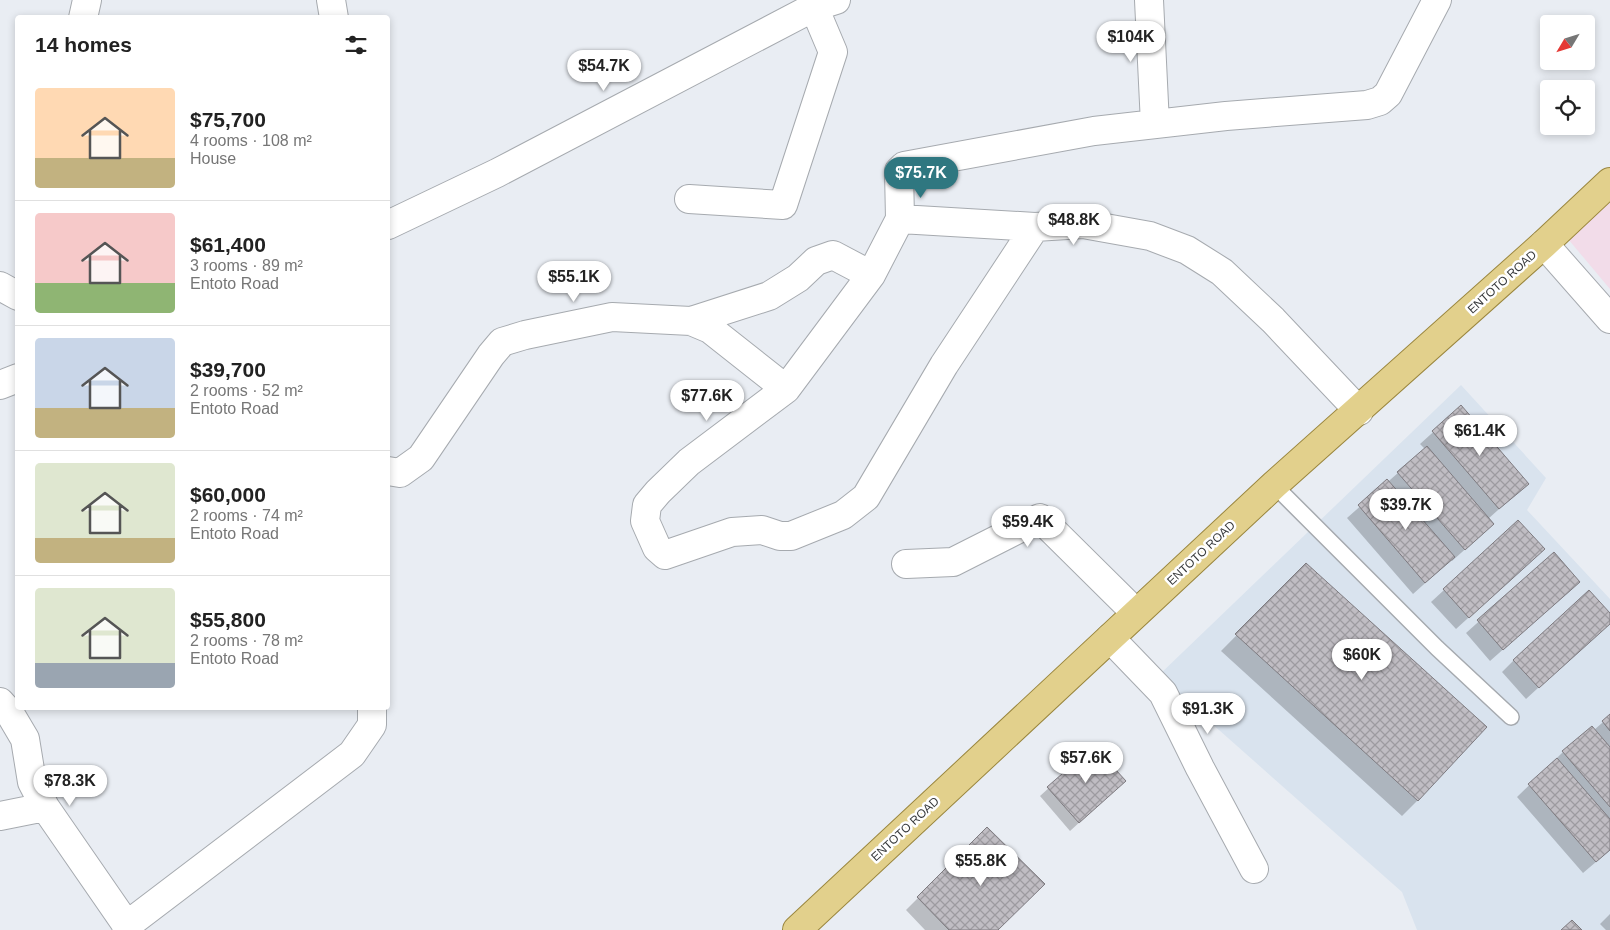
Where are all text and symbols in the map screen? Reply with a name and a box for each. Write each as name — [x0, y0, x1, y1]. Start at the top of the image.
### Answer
north arrow — [1540, 15, 1595, 70]
map controls — [1540, 15, 1595, 135]
pin: $104K — [1096, 20, 1166, 63]
text: $104K — [1107, 28, 1155, 45]
icon: filters — [342, 31, 370, 59]
text: 14 homes — [35, 33, 132, 56]
pin: $54.7K — [563, 49, 645, 92]
text: $54.7K — [578, 57, 630, 74]
button: locate — [1540, 80, 1595, 135]
icon: home — [75, 108, 135, 168]
text: $75,700 — [190, 108, 266, 131]
text: 4 rooms · 108 m² — [190, 132, 312, 149]
text: House — [190, 150, 236, 167]
pin: $75.7K — [880, 156, 962, 199]
text: $75.7K — [895, 164, 947, 181]
pin: $48.8K — [1033, 204, 1115, 246]
text: $48.8K — [1048, 211, 1100, 228]
icon: home — [75, 233, 135, 293]
text: $61,400 — [190, 233, 266, 256]
street label: ENTOTO ROAD — [1465, 247, 1539, 317]
text: 3 rooms · 89 m² — [190, 257, 303, 274]
pin: $55.1K — [533, 260, 615, 303]
text: $55.1K — [548, 268, 600, 285]
text: Entoto Road — [190, 275, 279, 292]
icon: home — [75, 358, 135, 418]
text: $39,700 — [190, 358, 266, 381]
pin: $77.6K — [666, 380, 748, 422]
text: 2 rooms · 52 m² — [190, 382, 303, 399]
text: $77.6K — [681, 387, 733, 404]
text: Entoto Road — [190, 400, 279, 417]
pin: $61.4K — [1439, 414, 1521, 457]
text: $61.4K — [1454, 422, 1506, 439]
icon: home — [75, 483, 135, 543]
text: $60,000 — [190, 483, 266, 506]
pin: $39.7K — [1365, 488, 1447, 531]
text: $39.7K — [1380, 496, 1432, 513]
pin: $59.4K — [987, 506, 1069, 548]
text: 2 rooms · 74 m² — [190, 507, 303, 524]
text: $59.4K — [1002, 513, 1054, 530]
street label: ENTOTO ROAD — [1164, 518, 1238, 588]
text: Entoto Road — [190, 525, 279, 542]
icon: home — [75, 608, 135, 668]
text: $55,800 — [190, 608, 266, 631]
text: 2 rooms · 78 m² — [190, 632, 303, 649]
pin: $60K — [1332, 638, 1392, 681]
text: $60K — [1343, 646, 1381, 663]
text: Entoto Road — [190, 650, 279, 667]
pin: $91.3K — [1167, 692, 1249, 735]
text: $91.3K — [1182, 700, 1234, 717]
pin: $57.6K — [1045, 742, 1127, 784]
text: $57.6K — [1060, 749, 1112, 766]
pin: $78.3K — [29, 764, 111, 807]
text: $78.3K — [44, 772, 96, 789]
street label: ENTOTO ROAD — [868, 794, 942, 864]
pin: $55.8K — [940, 844, 1022, 887]
text: $55.8K — [955, 852, 1007, 869]

